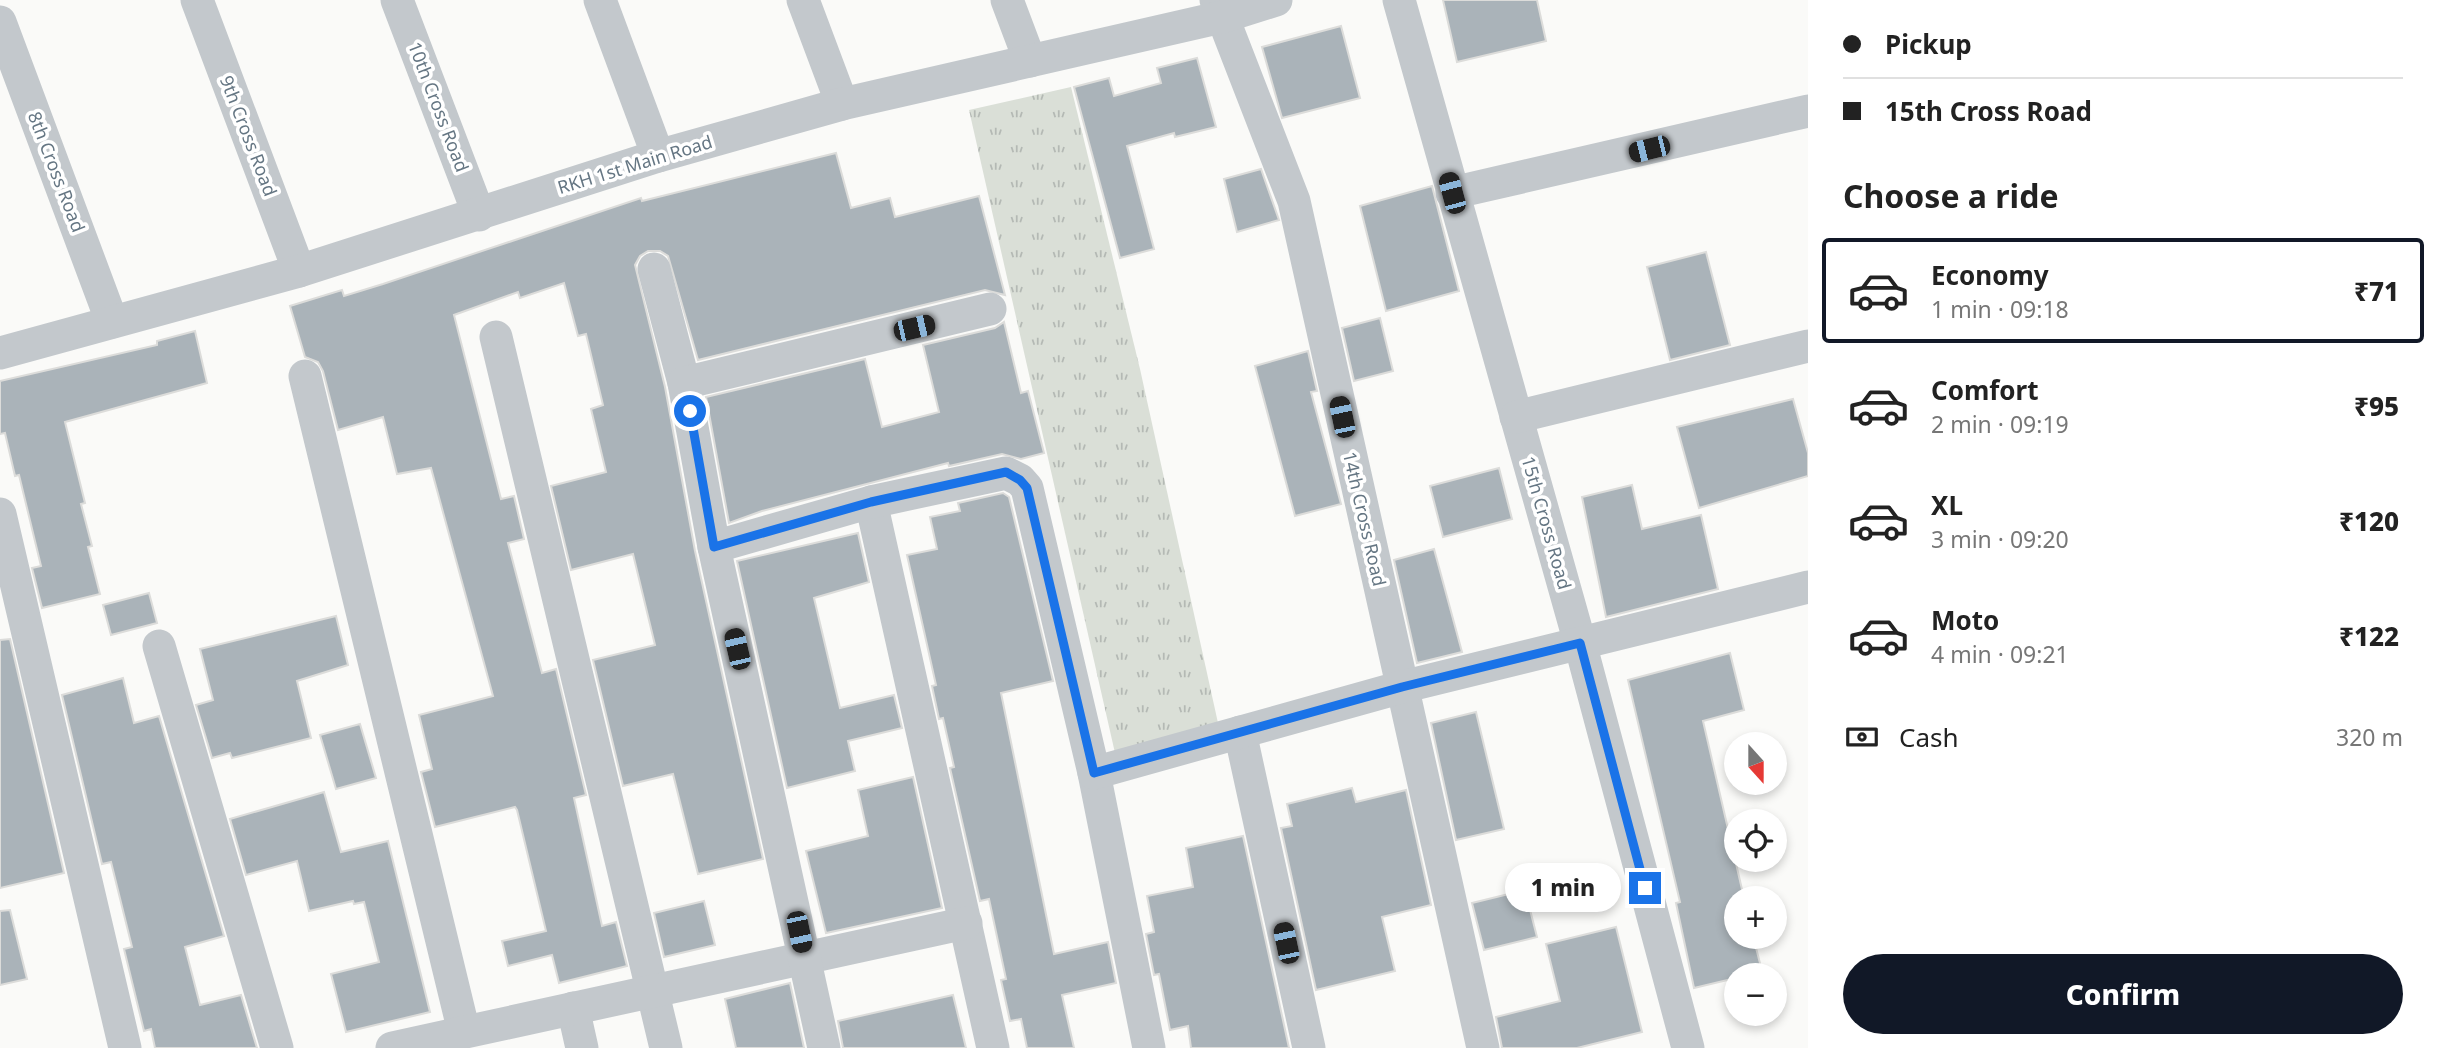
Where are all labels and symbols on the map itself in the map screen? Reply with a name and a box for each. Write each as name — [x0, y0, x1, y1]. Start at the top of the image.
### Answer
street label: 10th Cross Road — [403, 38, 475, 175]
street label: 9th Cross Road — [215, 72, 283, 199]
street label: 8th Cross Road — [23, 108, 91, 235]
street label: RKH 1st Main Road — [554, 129, 715, 199]
car — [1627, 134, 1672, 164]
car — [1437, 170, 1468, 216]
car — [892, 313, 937, 343]
car — [1328, 394, 1357, 440]
route start — [674, 395, 706, 427]
street label: 14th Cross Road — [1338, 449, 1392, 588]
street label: 15th Cross Road — [1516, 453, 1577, 592]
car — [723, 626, 752, 672]
north arrow — [1724, 732, 1787, 794]
callout: 1 min — [1505, 864, 1620, 912]
route end — [1629, 872, 1661, 904]
car — [785, 909, 814, 955]
car — [1272, 920, 1301, 966]

